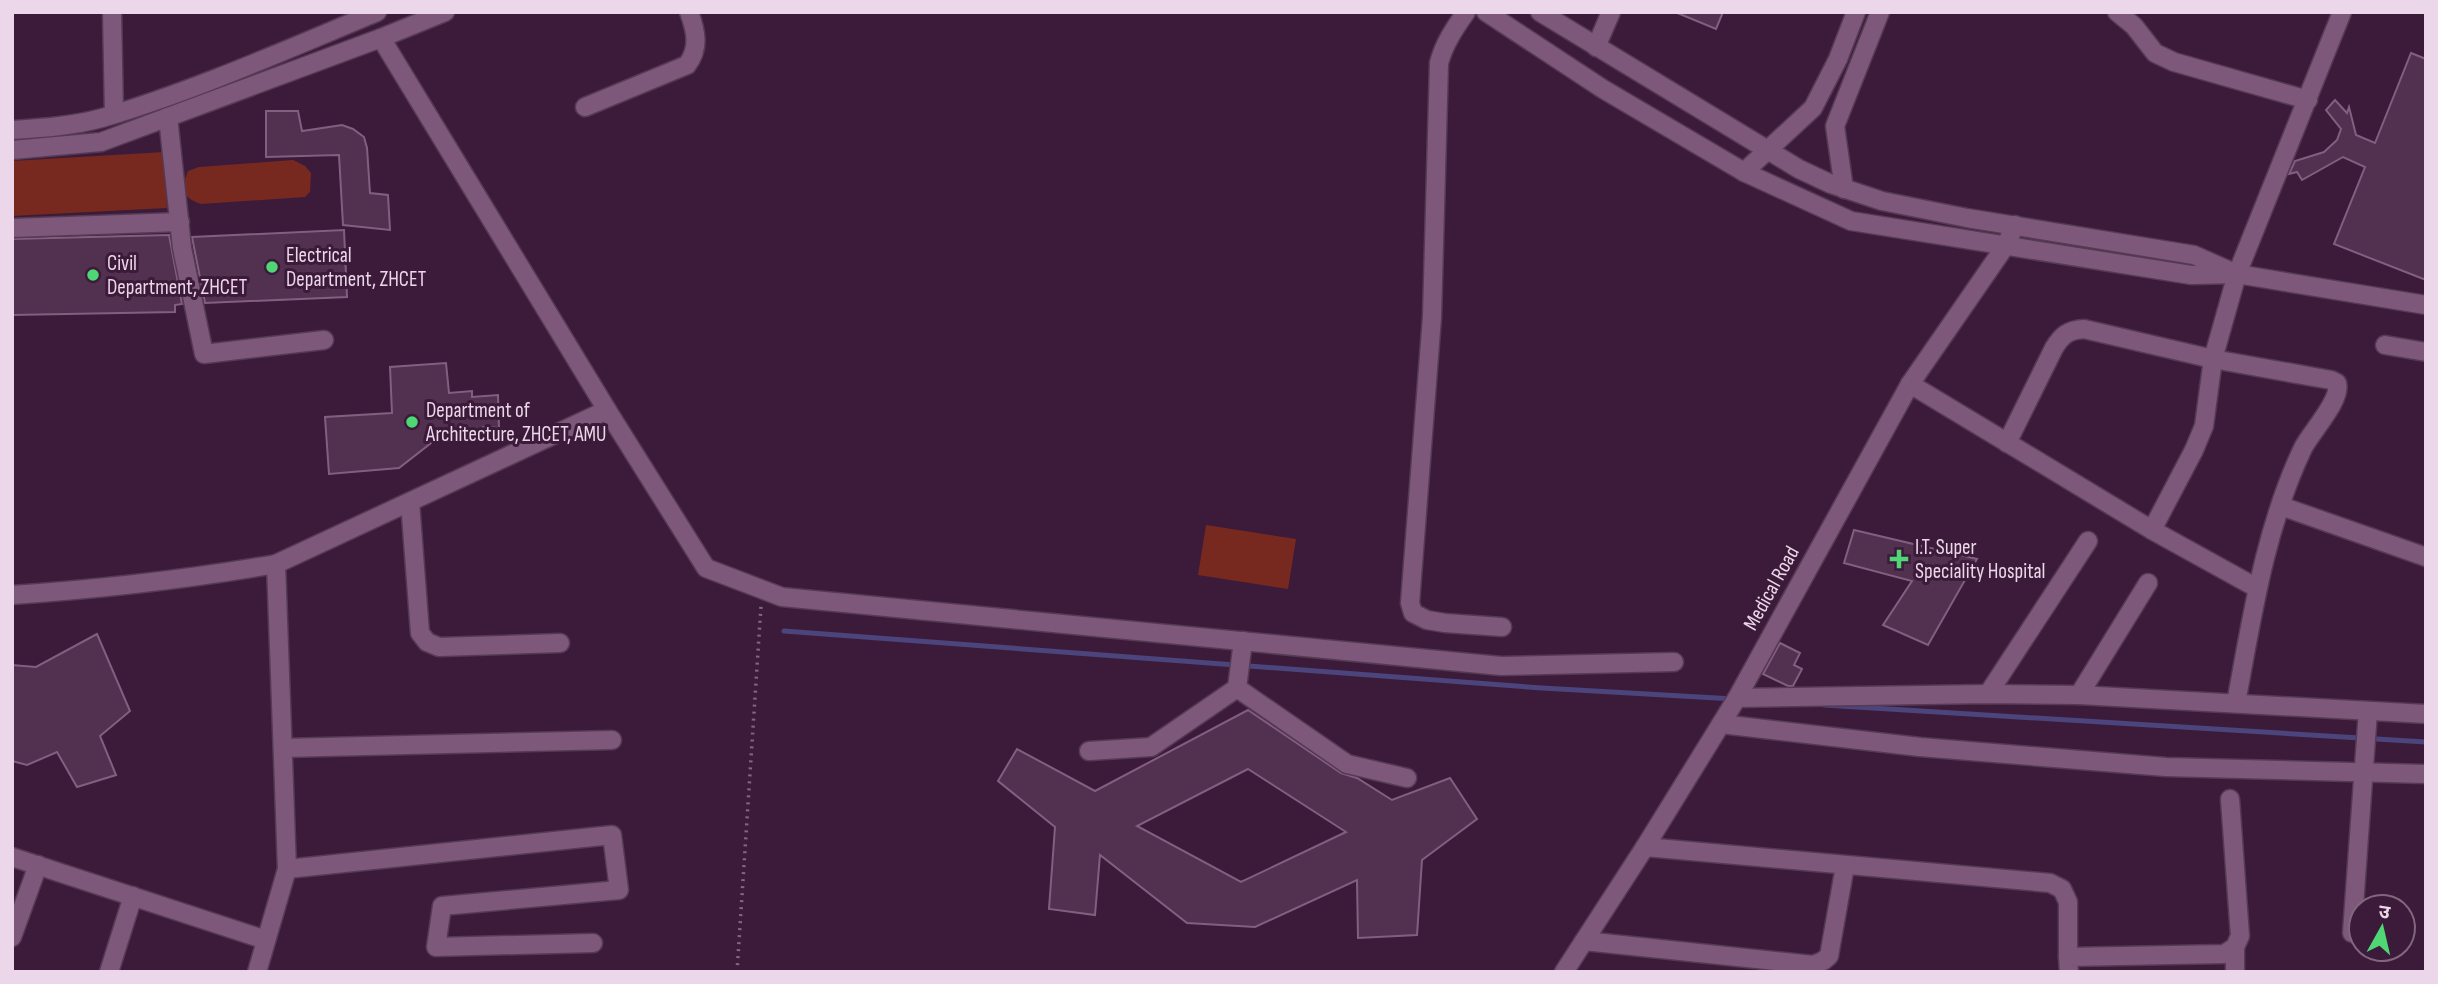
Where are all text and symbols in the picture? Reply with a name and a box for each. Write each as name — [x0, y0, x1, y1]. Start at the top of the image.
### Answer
place label: Electrical Department, ZHCET — [286, 243, 427, 292]
place label: Civil Department, ZHCET — [107, 251, 248, 300]
marker: Electrical Department, ZHCET — [264, 259, 280, 275]
marker: Civil Department, ZHCET — [85, 267, 101, 283]
place label: Department of Architecture, ZHCET, AMU — [425, 398, 606, 447]
marker: Department of Architecture, ZHCET, AMU — [404, 414, 420, 430]
place label: I.T. Super Speciality Hospital — [1915, 535, 2045, 584]
street label: Medical Road — [1738, 542, 1805, 635]
marker: I.T. Super Speciality Hospital — [1889, 549, 1909, 569]
north arrow — [2347, 893, 2417, 963]
text: उ — [2377, 900, 2392, 925]

